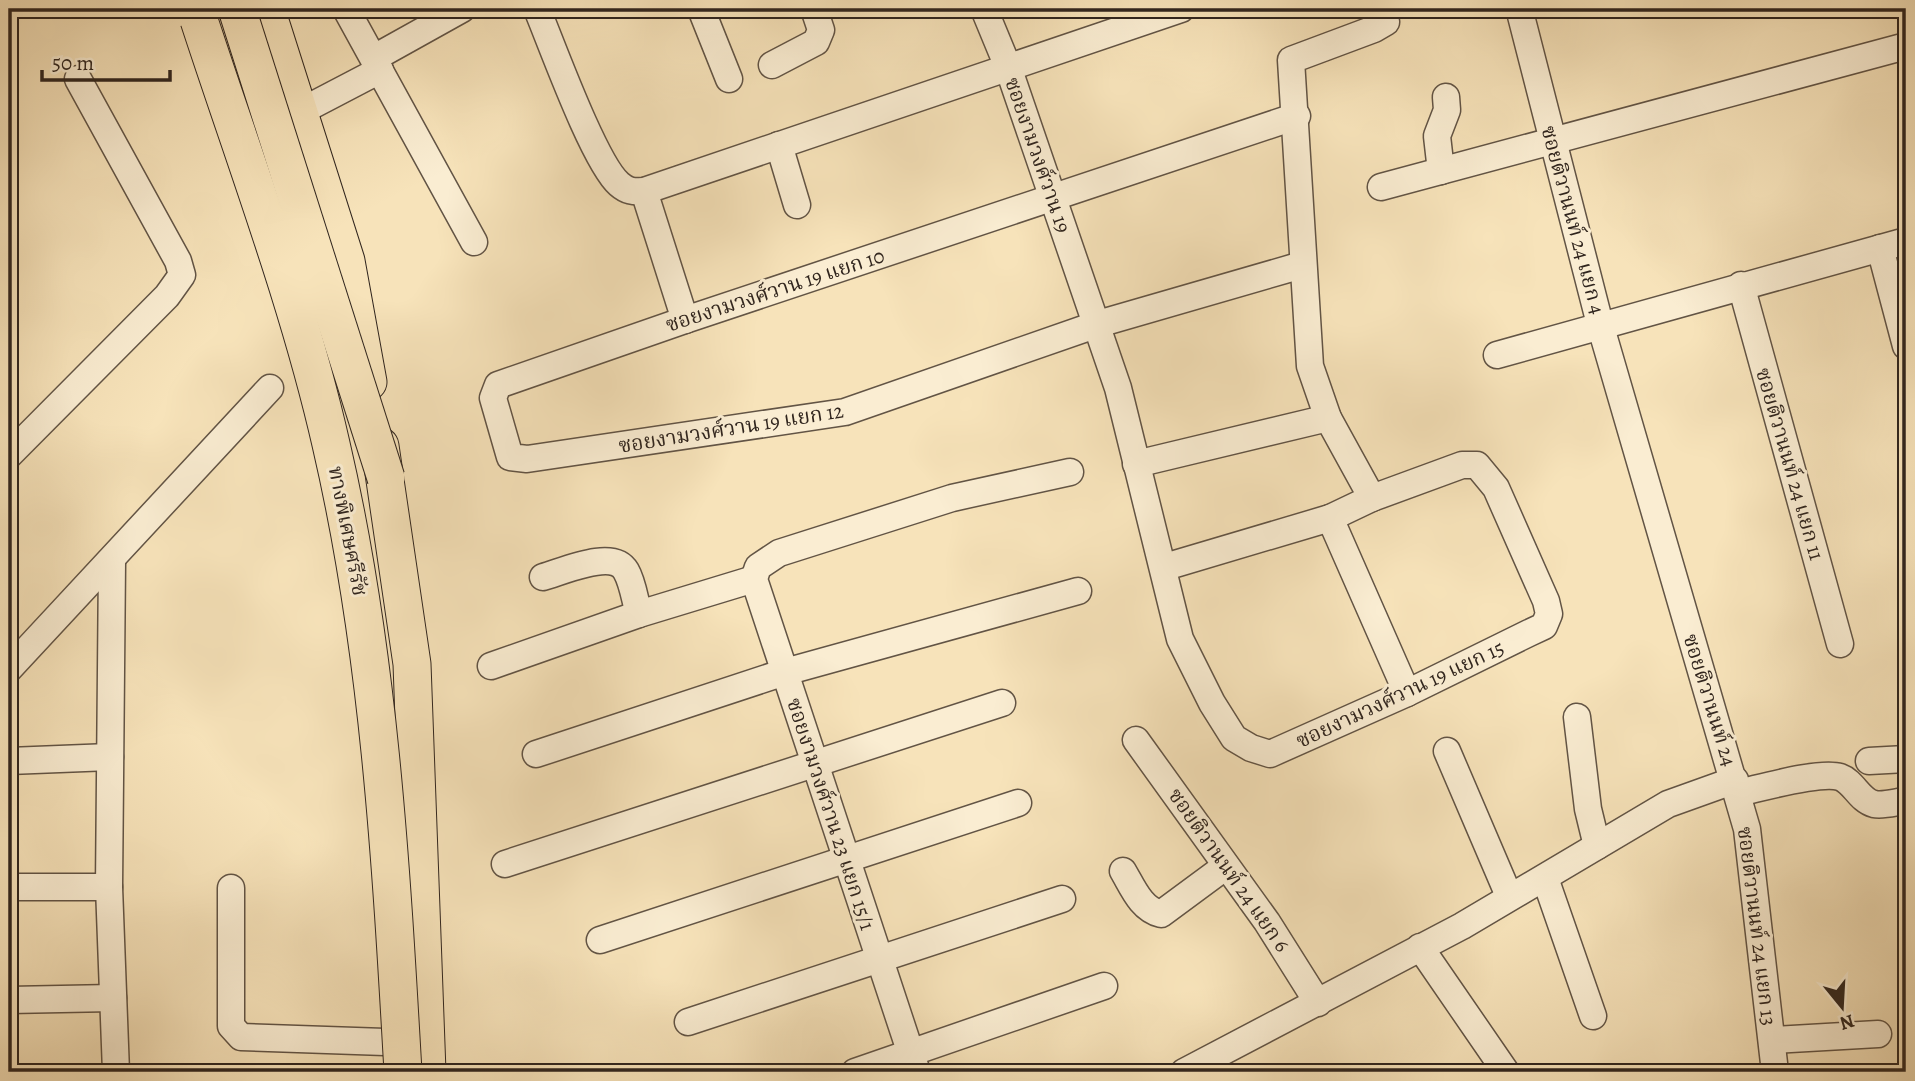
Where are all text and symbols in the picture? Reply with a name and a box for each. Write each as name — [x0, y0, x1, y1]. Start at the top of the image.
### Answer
scale bar — [42, 38, 170, 82]
text: 50 m — [52, 49, 94, 77]
street label: ซอยงามวงศ์วาน 19 — [998, 73, 1078, 237]
street label: ซอยติวานนท์ 24 แยก 4 — [1534, 123, 1612, 317]
street label: ซอยงามวงศ์วาน 19 แยก 10 — [662, 241, 888, 339]
street label: ซอยติวานนท์ 24 แยก 11 — [1749, 365, 1831, 563]
street label: ซอยงามวงศ์วาน 19 แยก 12 — [616, 396, 846, 460]
street label: ทางพิเศษศรีรัช — [322, 464, 374, 598]
street label: ซอยติวานนท์ 24 — [1677, 630, 1743, 770]
street label: ซอยงามวงศ์วาน 19 แยก 15 — [1291, 633, 1509, 755]
street label: ซอยงามวงศ์วาน 23 แยก 15/1 — [780, 694, 882, 934]
street label: ซอยติวานนท์ 24 แยก 6 — [1162, 782, 1296, 958]
street label: ซอยติวานนท์ 24 แยก 13 — [1731, 825, 1783, 1027]
north arrow — [1806, 972, 1876, 1042]
text: N — [1836, 1008, 1858, 1037]

